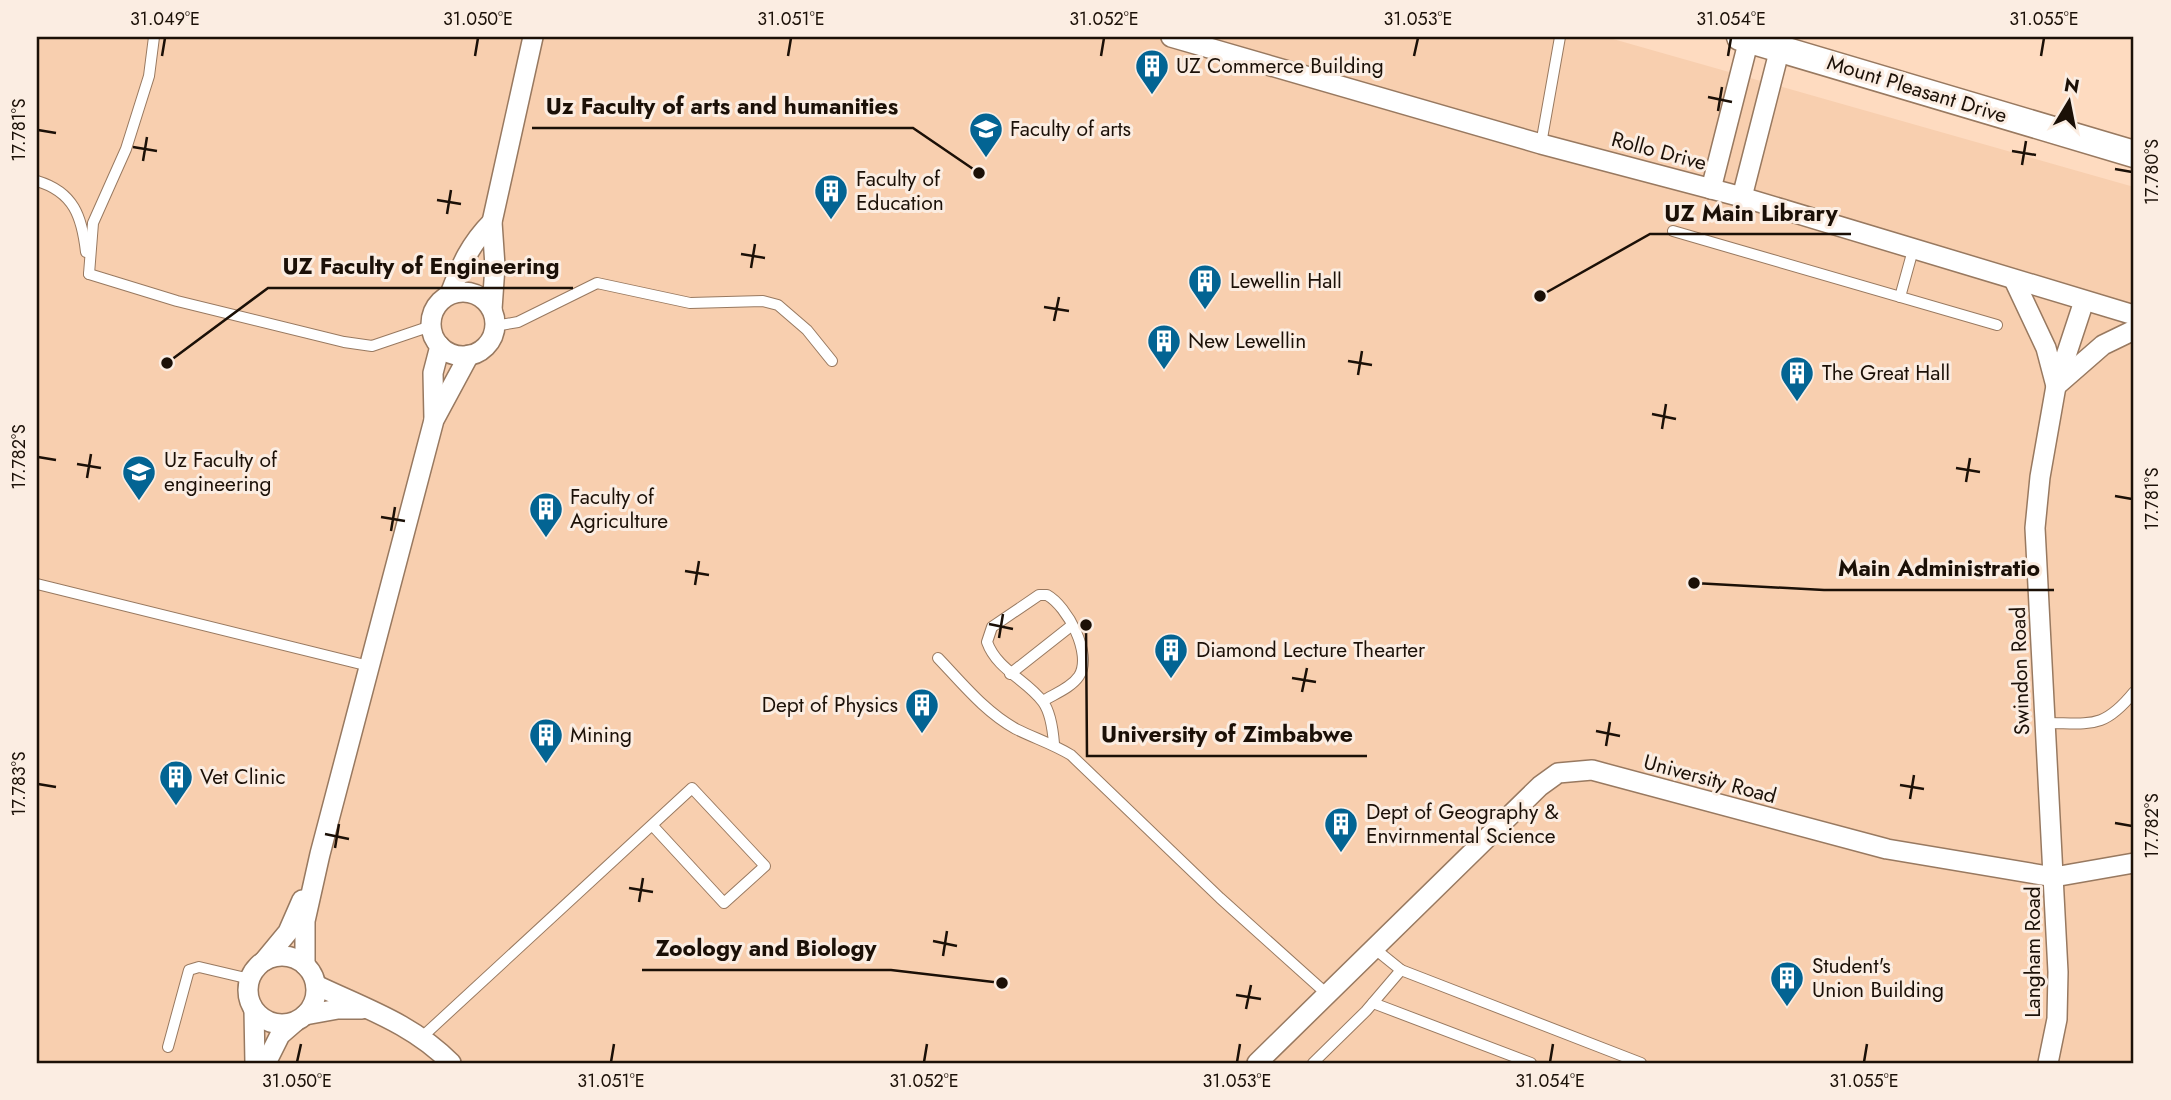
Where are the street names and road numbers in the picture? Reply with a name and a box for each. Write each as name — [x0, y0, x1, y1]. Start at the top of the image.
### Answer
street label: Mount Pleasant Drive — [1823, 47, 2011, 131]
street label: Rollo Drive — [1608, 124, 1710, 178]
street label: Swindon Road — [2003, 606, 2037, 736]
street label: University Road — [1640, 747, 1780, 811]
street label: Langham Road — [2018, 886, 2048, 1018]

